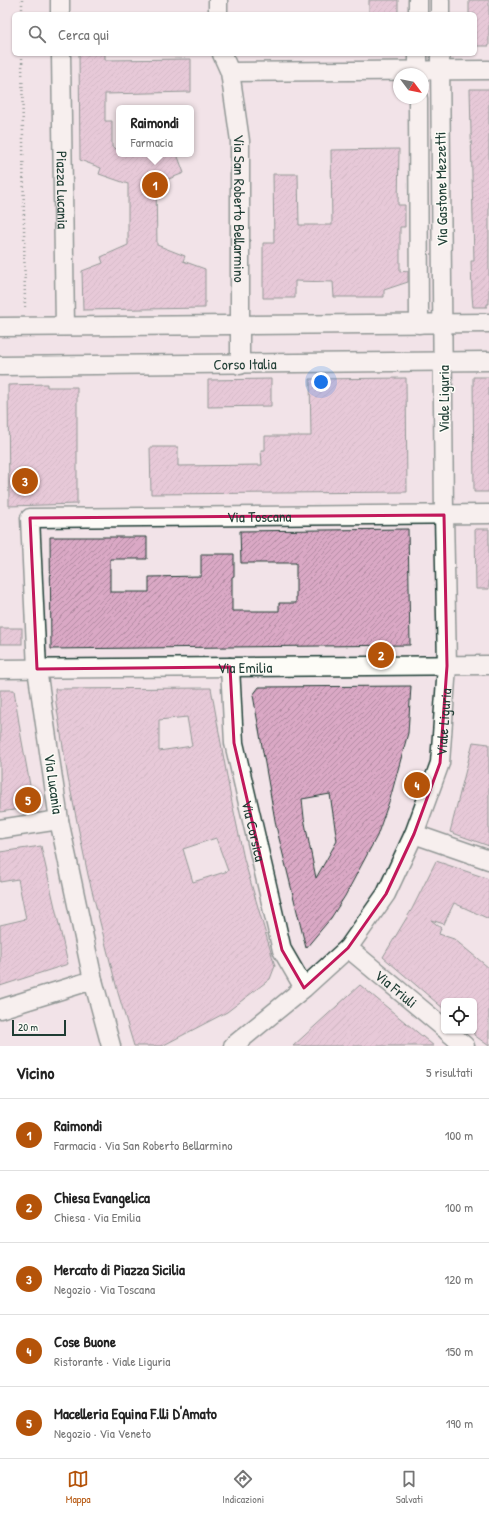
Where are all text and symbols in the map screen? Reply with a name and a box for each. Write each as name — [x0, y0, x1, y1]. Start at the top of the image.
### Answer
search box — [12, 12, 477, 56]
icon: search — [26, 23, 48, 45]
text: Cerca qui — [58, 24, 109, 45]
north arrow — [393, 68, 429, 104]
popup — [116, 105, 194, 157]
text: Raimondi — [131, 112, 179, 133]
street label: Via Gastone Mezzetti — [429, 131, 453, 247]
text: Farmacia — [131, 133, 173, 151]
street label: Via San Roberto Bellarmino — [229, 133, 251, 282]
street label: Piazza Lucania — [52, 151, 74, 229]
pin: 1 — [142, 170, 168, 200]
street label: Corso Italia — [213, 353, 277, 374]
street label: Viale Liguria — [433, 365, 454, 433]
your location — [311, 372, 331, 392]
pin: 3 — [12, 466, 38, 496]
street label: Via Toscana — [227, 505, 292, 527]
pin: 2 — [368, 640, 394, 670]
street label: Via Emilia — [218, 656, 273, 678]
street label: Viale Liguria — [430, 687, 456, 757]
street label: Via Lucania — [39, 753, 69, 815]
pin: 4 — [404, 770, 430, 800]
pin: 5 — [15, 785, 41, 815]
street label: Via Corsica — [237, 798, 272, 863]
street label: Via Friuli — [371, 964, 422, 1012]
map controls — [441, 998, 477, 1034]
button: locate — [441, 998, 477, 1034]
scale bar — [12, 1018, 66, 1037]
text: 20 m — [18, 1020, 38, 1034]
text: Vicino — [16, 1061, 54, 1084]
text: 5 risultati — [426, 1063, 473, 1081]
text: Raimondi — [54, 1115, 102, 1136]
text: 1 — [27, 1126, 31, 1144]
text: 100 m — [445, 1126, 473, 1144]
text: Farmacia · Via San Roberto Bellarmino — [54, 1136, 233, 1154]
text: Chiesa Evangelica — [54, 1187, 150, 1208]
text: 2 — [26, 1198, 32, 1216]
text: 100 m — [445, 1198, 473, 1216]
text: Chiesa · Via Emilia — [54, 1208, 141, 1226]
text: Mercato di Piazza Sicilia — [54, 1259, 185, 1280]
text: 3 — [26, 1270, 32, 1288]
text: 120 m — [445, 1270, 473, 1288]
text: Negozio · Via Toscana — [54, 1280, 155, 1298]
text: Cose Buone — [54, 1331, 116, 1352]
text: 4 — [27, 1342, 31, 1360]
text: 150 m — [445, 1342, 473, 1360]
text: Ristorante · Viale Liguria — [54, 1352, 170, 1370]
text: Macelleria Equina F.lli D'Amato — [54, 1403, 217, 1424]
text: 5 — [26, 1414, 32, 1432]
text: 190 m — [446, 1414, 473, 1432]
text: Negozio · Via Veneto — [54, 1424, 151, 1442]
tab: Mappa — [66, 1468, 90, 1506]
tab: Indicazioni — [222, 1468, 264, 1506]
tab: Salvati — [396, 1468, 423, 1506]

